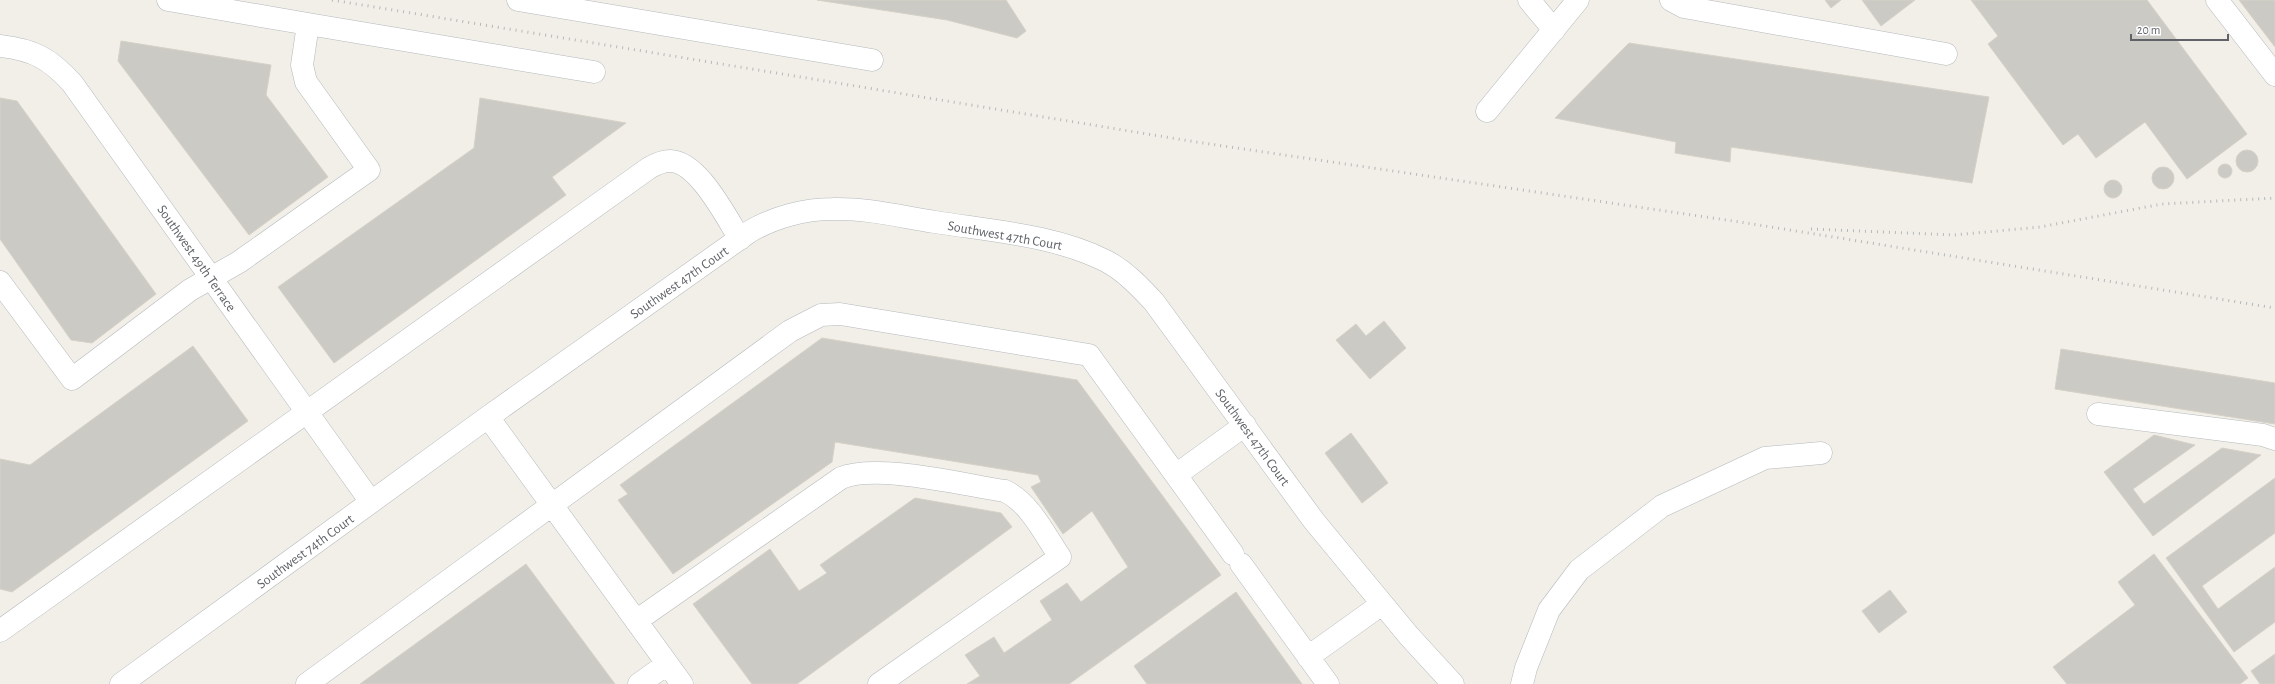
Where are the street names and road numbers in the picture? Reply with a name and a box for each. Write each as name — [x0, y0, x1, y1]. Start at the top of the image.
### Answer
street label: Southwest 49th Terrace — [154, 203, 238, 314]
street label: Southwest 47th Court — [947, 219, 1064, 253]
street label: Southwest 47th Court — [628, 244, 732, 322]
street label: Southwest 47th Court — [1212, 387, 1292, 489]
street label: Southwest 74th Court — [255, 512, 357, 592]

